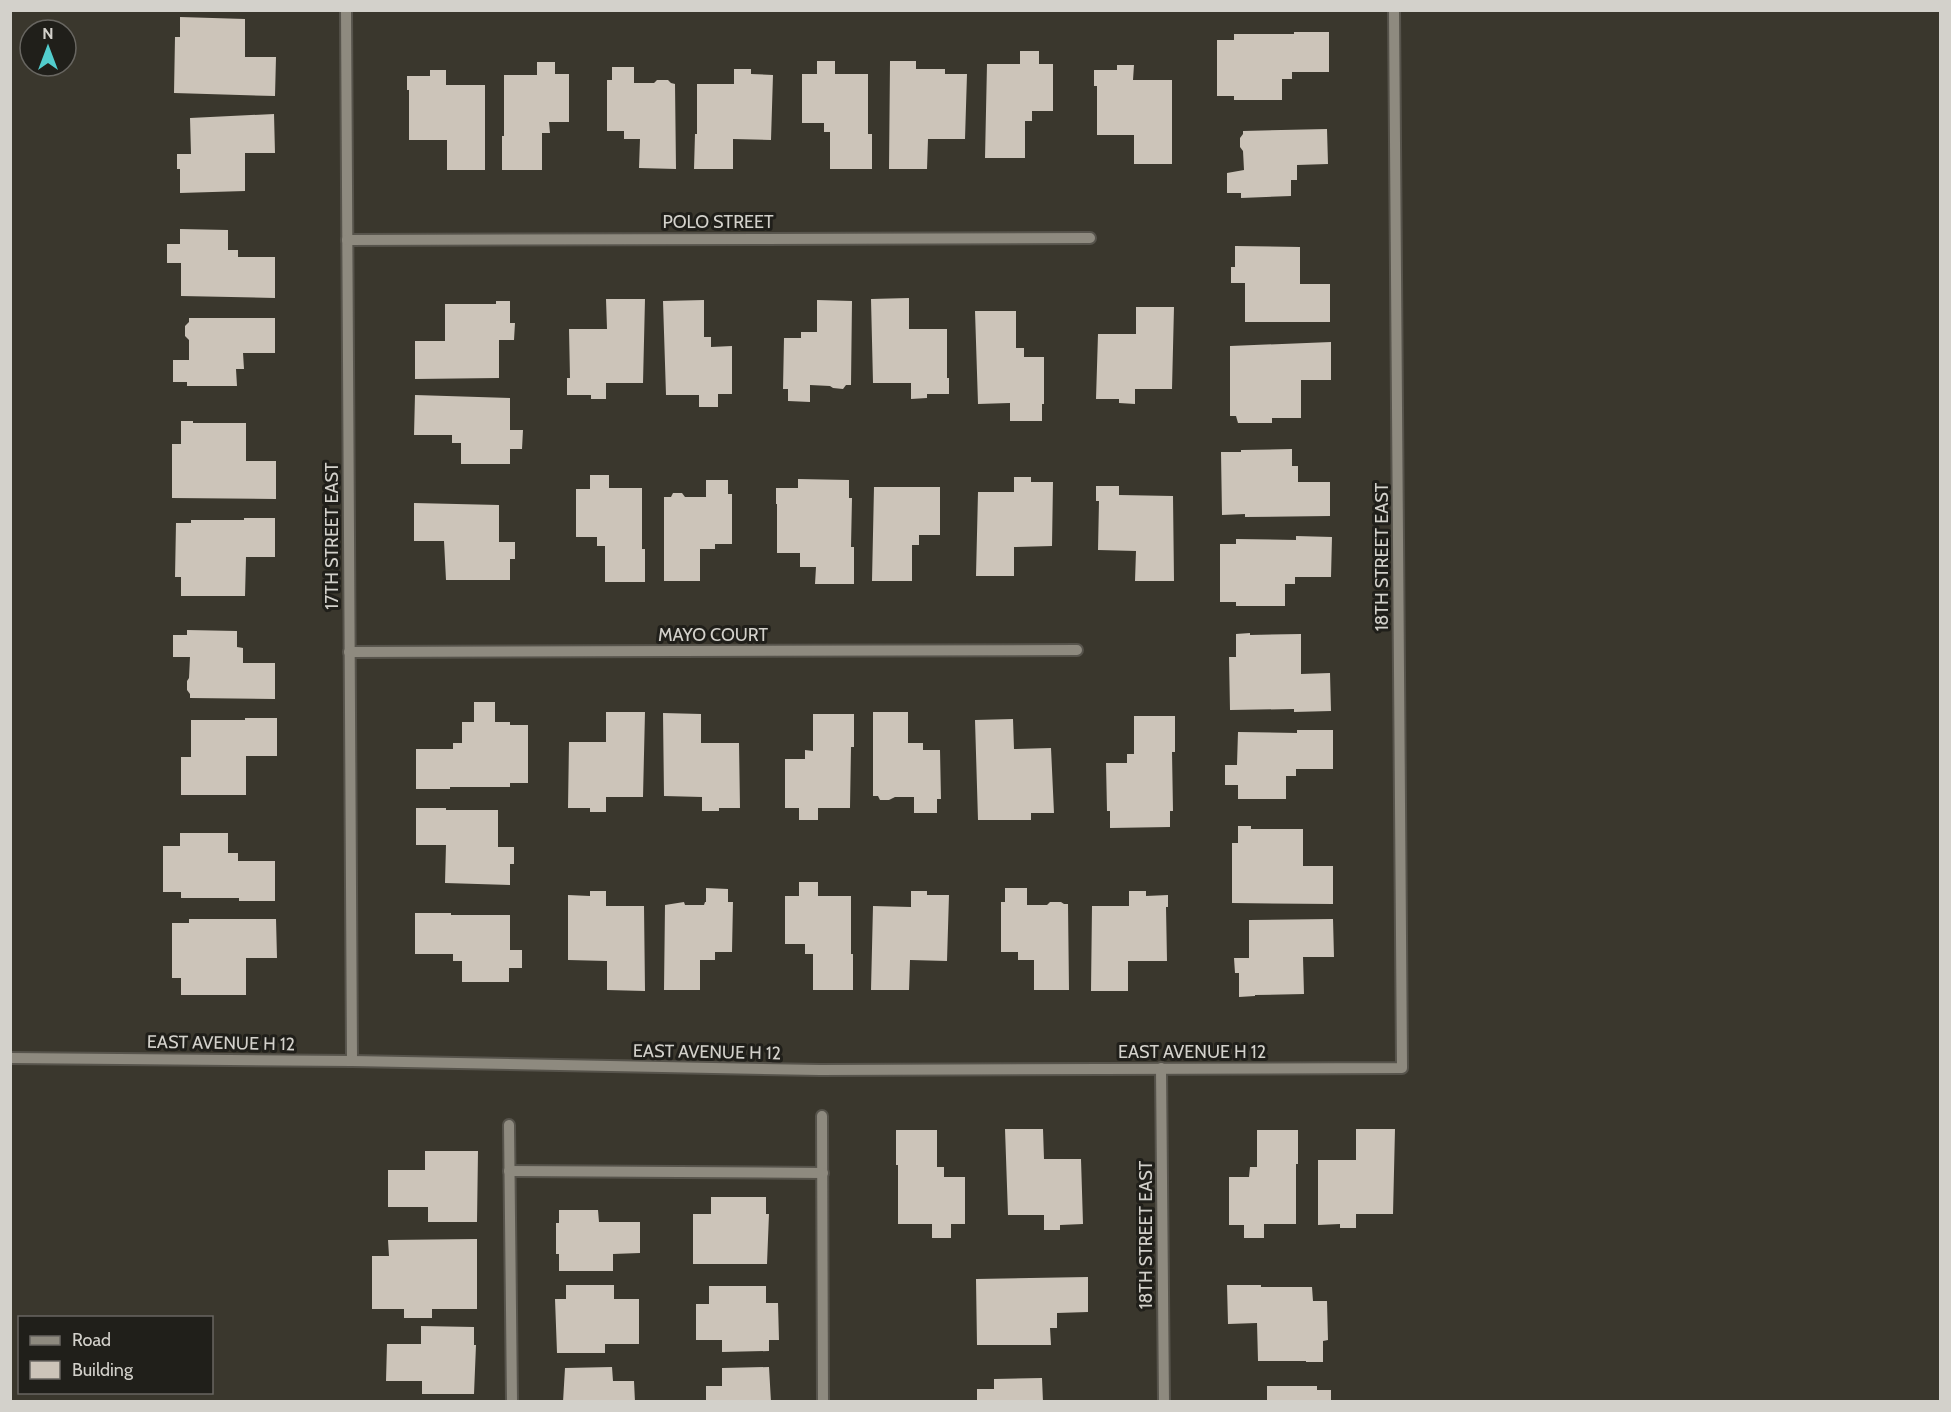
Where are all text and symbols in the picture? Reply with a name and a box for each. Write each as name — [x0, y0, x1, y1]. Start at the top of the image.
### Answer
north arrow — [18, 18, 78, 78]
text: N — [42, 24, 54, 43]
street label: POLO STREET — [662, 211, 774, 233]
street label: 17TH STREET EAST — [321, 462, 343, 610]
street label: 18TH STREET EAST — [1371, 482, 1393, 631]
street label: MAYO COURT — [658, 624, 768, 646]
street label: EAST AVENUE H 12 — [147, 1031, 295, 1055]
street label: EAST AVENUE H 12 — [633, 1040, 781, 1064]
street label: EAST AVENUE H 12 — [1118, 1041, 1266, 1063]
street label: 18TH STREET EAST — [1135, 1160, 1157, 1309]
legend — [18, 1316, 213, 1394]
text: Road — [72, 1329, 111, 1351]
text: Building — [72, 1359, 134, 1381]

